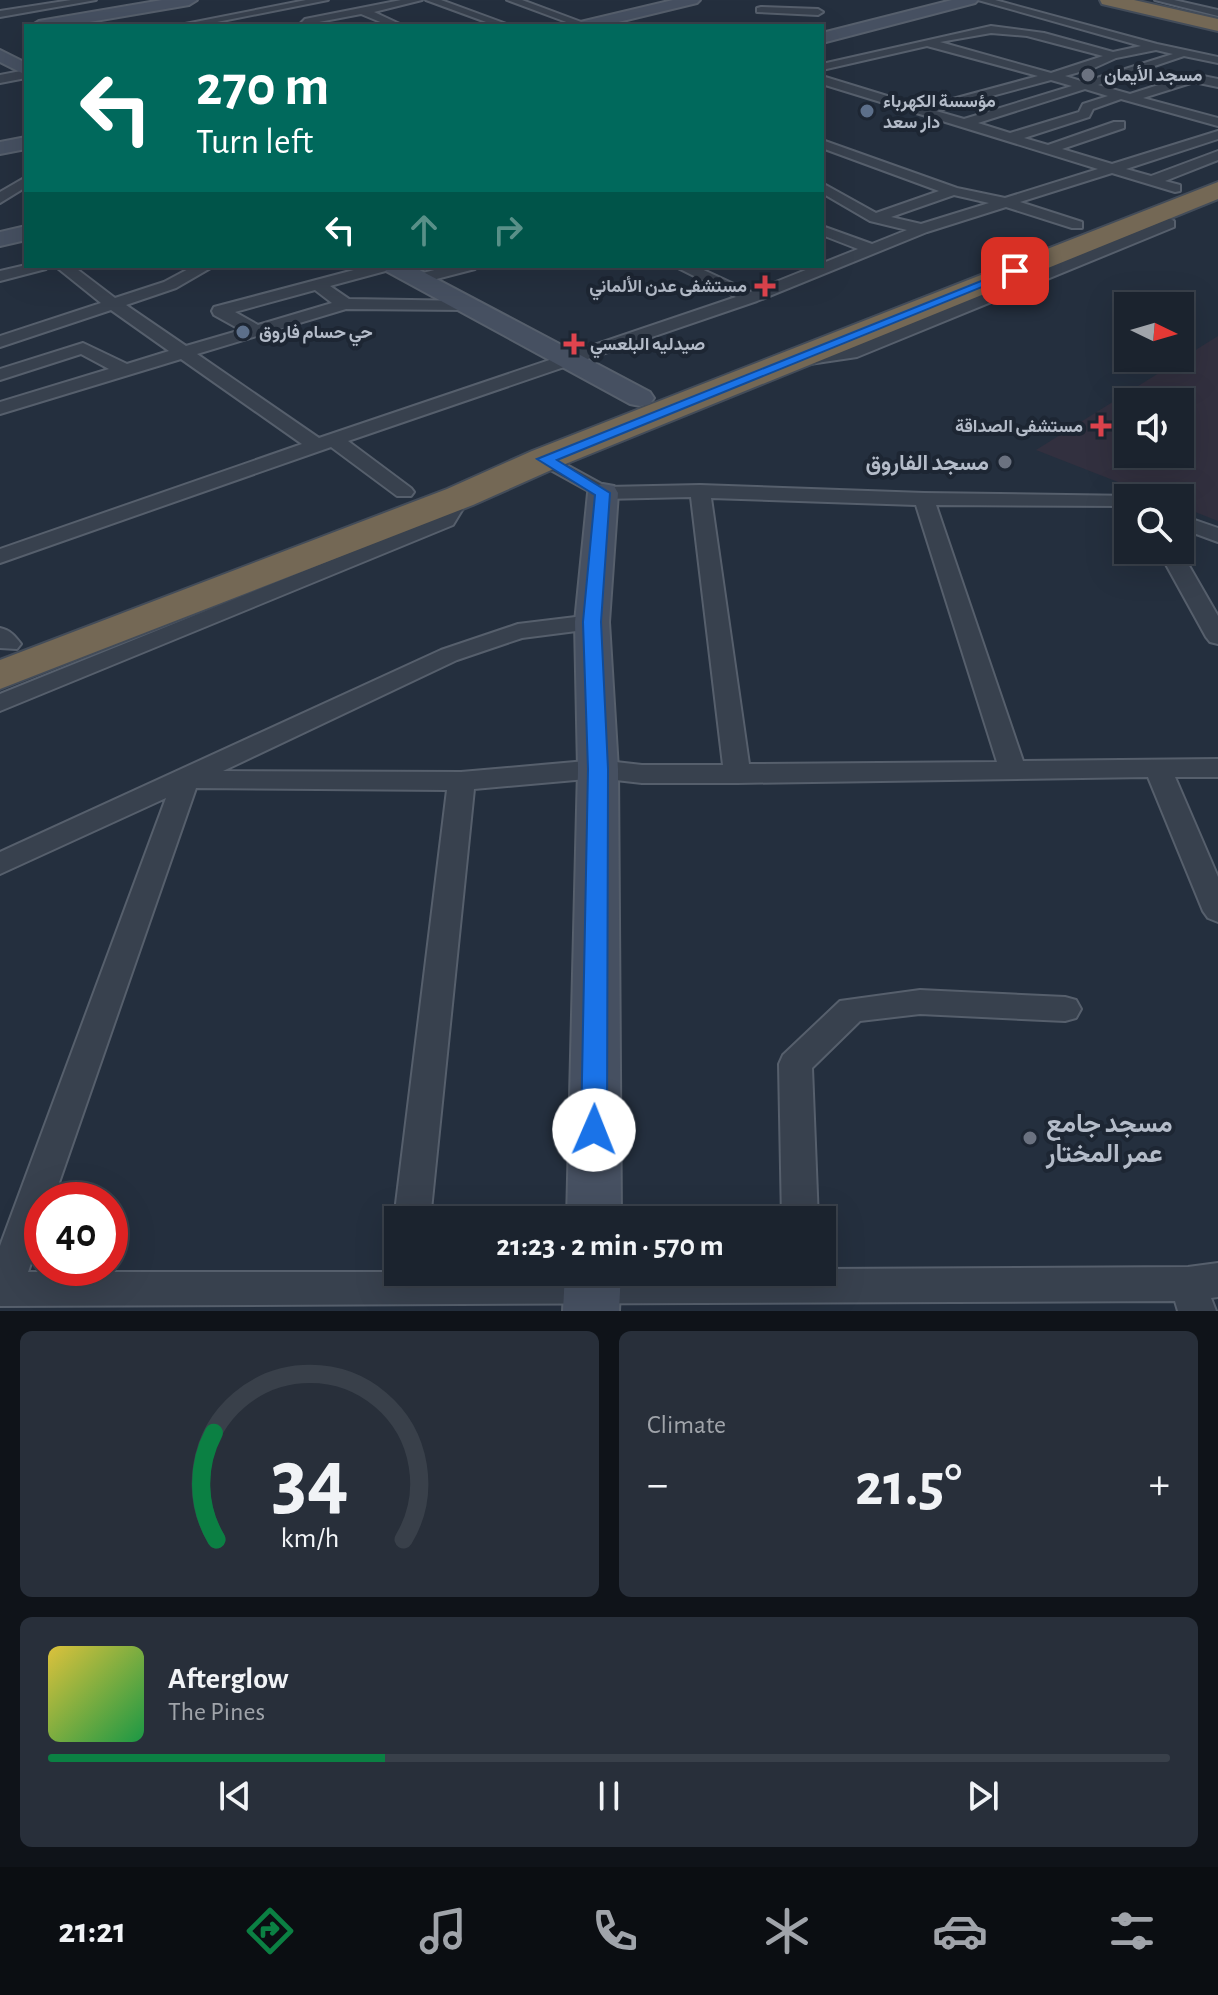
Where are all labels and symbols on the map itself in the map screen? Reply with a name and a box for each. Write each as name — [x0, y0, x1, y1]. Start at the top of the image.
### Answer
place label: مسجد الأيمان — [1104, 65, 1203, 86]
marker: مسجد الأيمان — [1079, 66, 1097, 84]
place label: مؤسسة الكهرباء دار سعد — [883, 93, 996, 133]
marker: مؤسسة الكهرباء دار سعد — [858, 102, 876, 120]
pin — [981, 237, 1049, 305]
marker: مستشفى عدن الألماني — [754, 275, 776, 297]
place label: مستشفى عدن الألماني — [589, 276, 747, 301]
north arrow — [1114, 292, 1194, 372]
marker: حي حسام فاروق — [234, 323, 252, 341]
place label: حي حسام فاروق — [259, 323, 373, 347]
marker: صيدليه البلعسي — [565, 335, 583, 353]
place label: صيدليه البلعسي — [590, 336, 705, 359]
marker: مستشفى الصداقة — [1090, 415, 1112, 437]
place label: مستشفى الصداقة — [955, 418, 1083, 437]
place label: مسجد الفاروق — [865, 452, 989, 476]
marker: مسجد الفاروق — [996, 453, 1014, 471]
position arrow — [552, 1088, 636, 1172]
place label: مسجد جامع عمر المختار — [1045, 1111, 1173, 1169]
marker: مسجد جامع عمر المختار — [1021, 1129, 1039, 1147]
speed limit sign: 40 — [24, 1182, 128, 1286]

